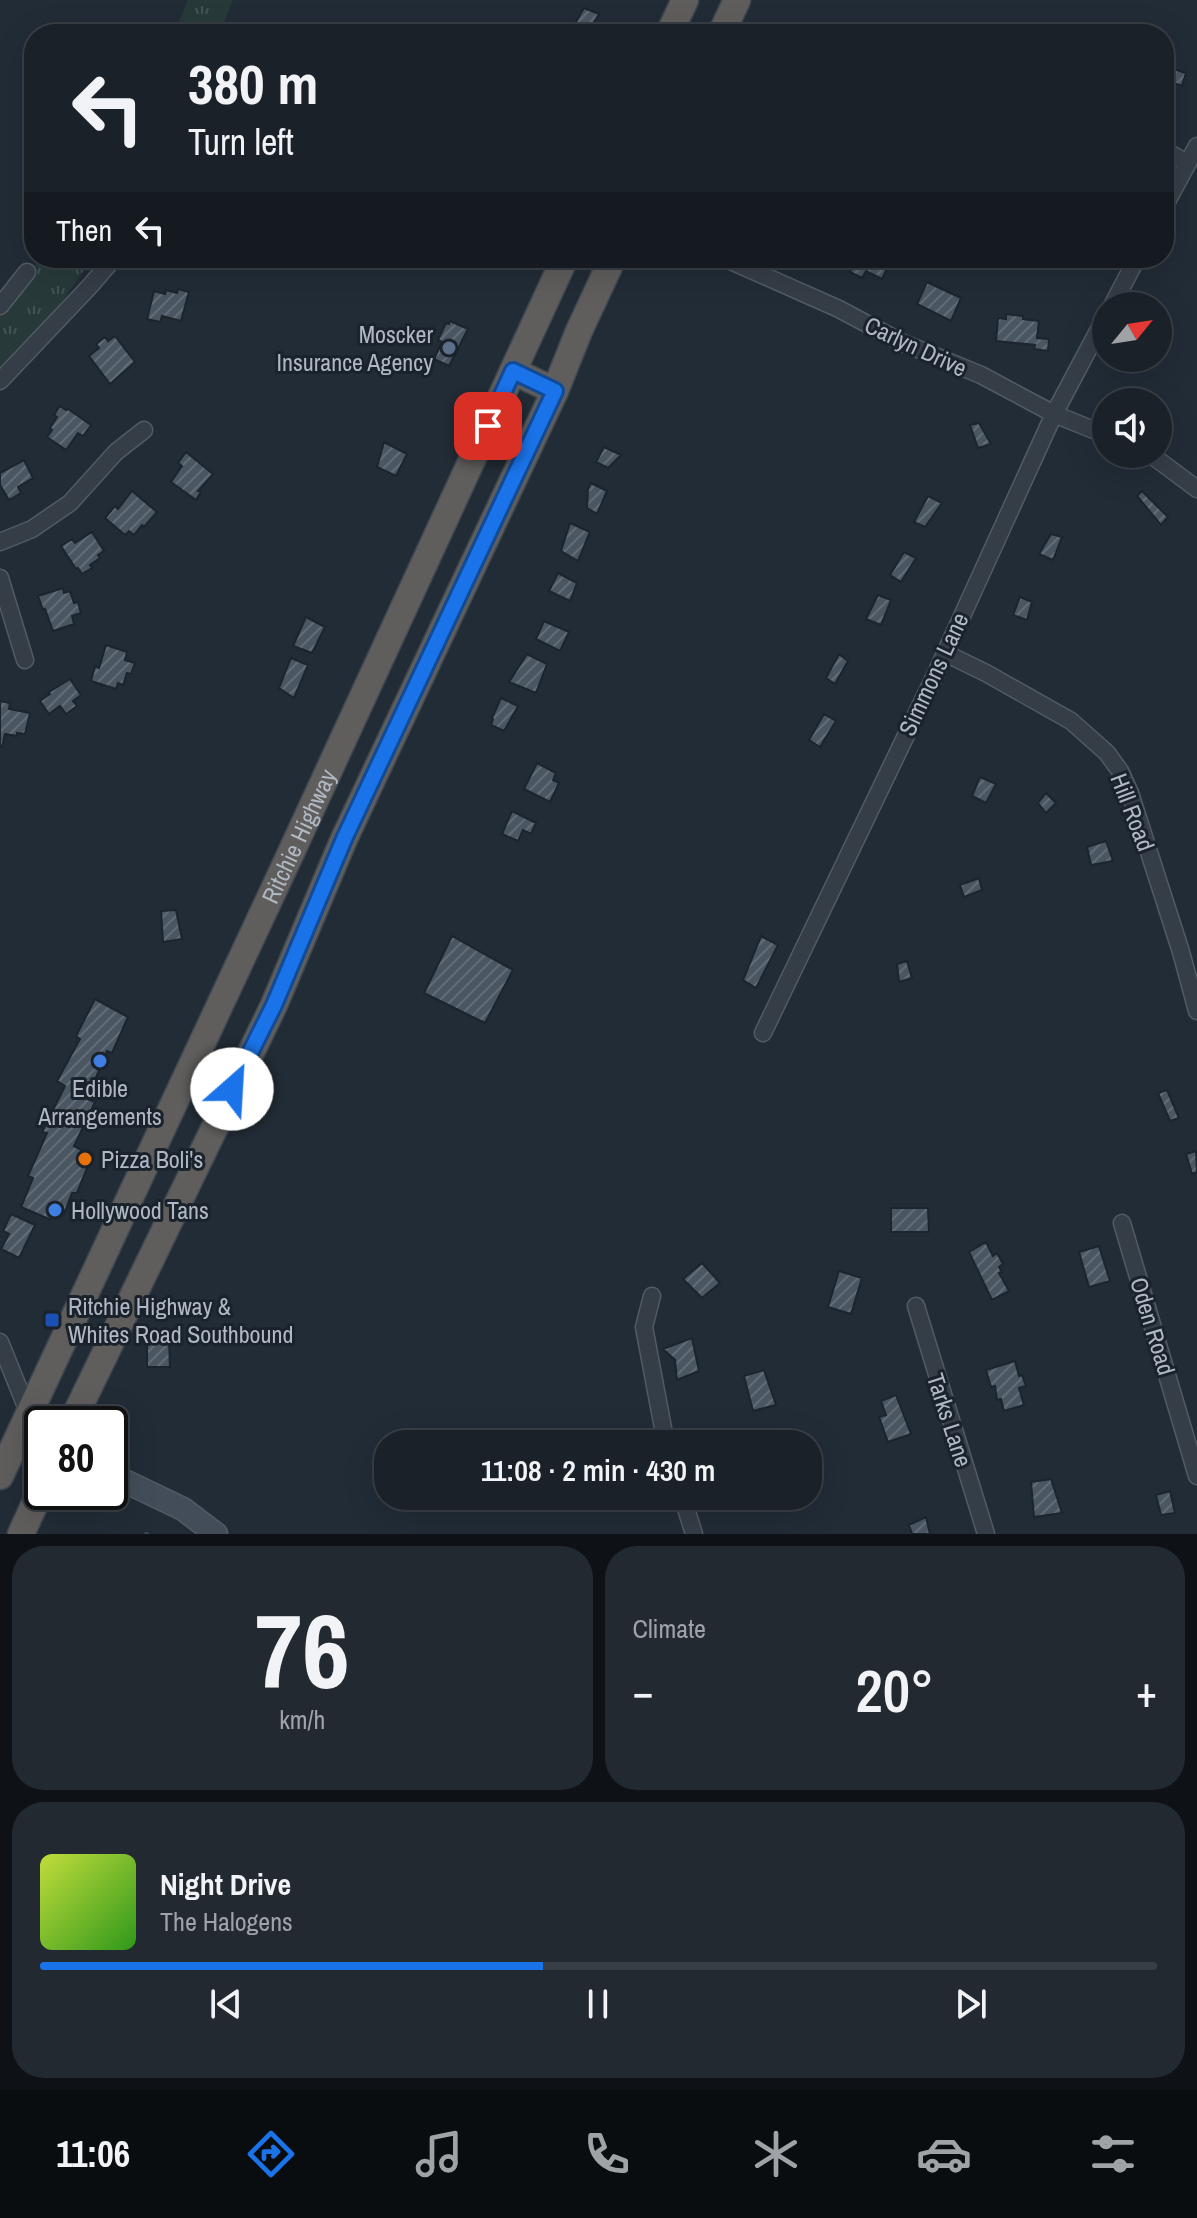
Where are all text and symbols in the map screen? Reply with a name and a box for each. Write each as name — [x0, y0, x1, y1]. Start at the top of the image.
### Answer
text: 380 m — [188, 46, 318, 121]
icon: left — [56, 56, 160, 160]
text: Turn left — [188, 118, 294, 166]
icon: left — [128, 208, 172, 252]
text: Then — [56, 210, 112, 250]
north arrow — [1092, 292, 1172, 372]
map controls — [1092, 292, 1172, 468]
street label: Carlyn Drive — [860, 308, 972, 384]
place label: Moscker Insurance Agency — [277, 318, 433, 378]
marker: Moscker Insurance Agency — [440, 339, 458, 357]
button: sound — [1092, 388, 1172, 468]
pin — [454, 392, 522, 460]
icon: arrive — [466, 404, 510, 448]
street label: Simmons Lane — [891, 607, 975, 741]
street label: Ritchie Highway — [254, 764, 343, 909]
street label: Hill Road — [1104, 768, 1162, 856]
position arrow — [190, 1047, 274, 1131]
marker: Edible Arrangements — [91, 1052, 109, 1070]
place label: Edible Arrangements — [37, 1072, 162, 1132]
place label: Pizza Boli's — [101, 1143, 203, 1175]
marker: Pizza Boli's — [76, 1150, 94, 1168]
place label: Hollywood Tans — [71, 1194, 209, 1226]
marker: Hollywood Tans — [46, 1201, 64, 1219]
street label: Oden Road — [1123, 1273, 1183, 1379]
place label: Ritchie Highway & Whites Road Southbound — [68, 1290, 293, 1350]
marker: Ritchie Highway & Whites Road Southbound — [43, 1311, 61, 1329]
street label: Tarks Lane — [920, 1369, 980, 1471]
speed limit sign: 80 — [24, 1406, 128, 1510]
text: 11:08 · 2 min · 430 m — [481, 1450, 715, 1490]
text: 76 — [255, 1580, 350, 1720]
text: Climate — [633, 1611, 706, 1646]
text: 20° — [855, 1650, 934, 1731]
text: − — [633, 1661, 654, 1721]
text: + — [1136, 1661, 1157, 1721]
text: km/h — [279, 1702, 325, 1737]
text: Night Drive — [160, 1864, 291, 1904]
text: The Halogens — [160, 1904, 293, 1939]
icon: previous — [204, 1982, 248, 2026]
icon: pause — [576, 1982, 620, 2026]
icon: next — [949, 1982, 993, 2026]
icon: directions — [243, 2126, 299, 2182]
icon: music — [411, 2126, 467, 2182]
icon: phone — [579, 2126, 635, 2182]
icon: climate — [748, 2126, 804, 2182]
icon: car — [916, 2126, 972, 2182]
icon: filters — [1085, 2126, 1141, 2182]
text: 11:06 — [56, 2130, 130, 2178]

